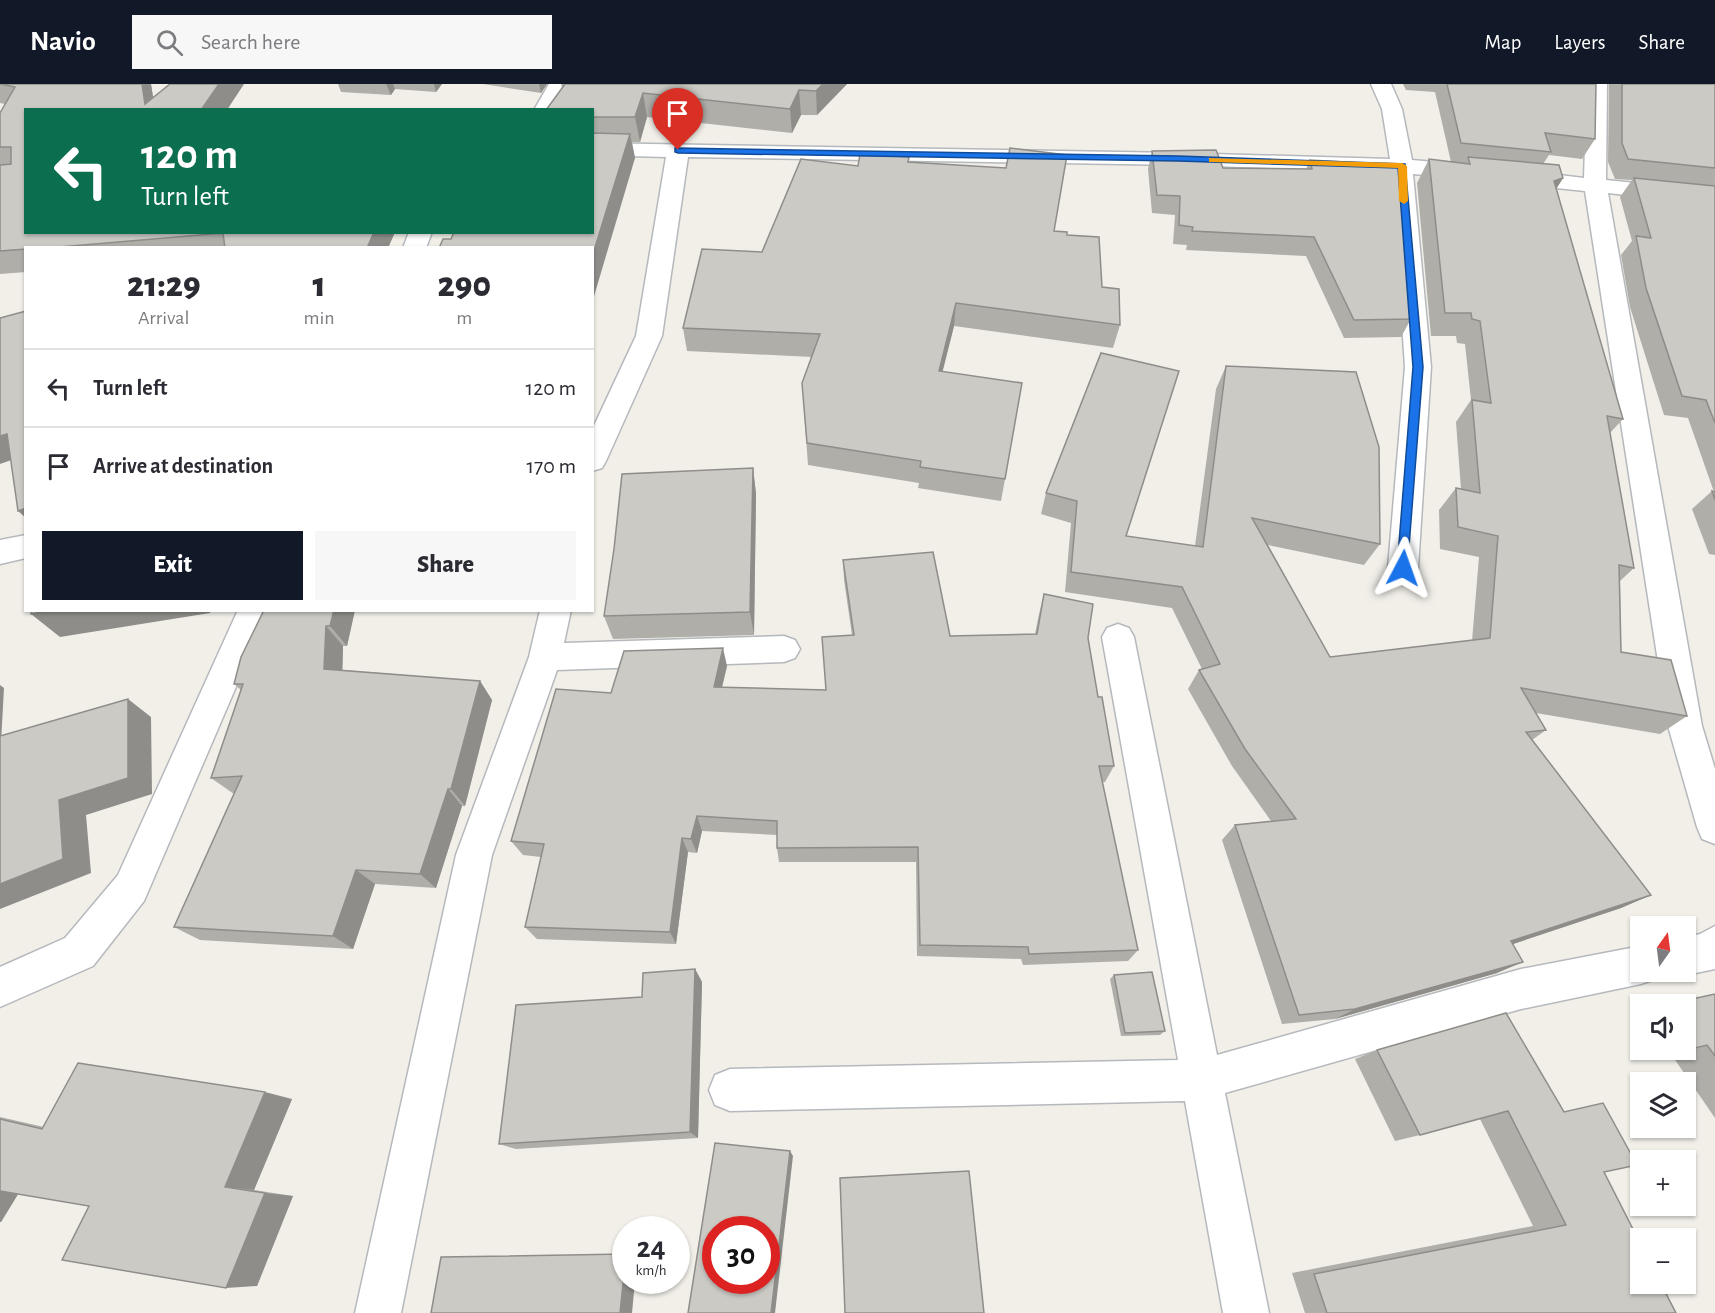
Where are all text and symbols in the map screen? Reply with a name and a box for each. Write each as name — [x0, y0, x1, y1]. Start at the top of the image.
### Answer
search box — [132, 15, 552, 69]
icon: search — [153, 26, 186, 59]
text: Navio — [30, 28, 96, 56]
text: Search here — [201, 31, 300, 53]
text: Map — [1485, 32, 1521, 53]
text: Layers — [1554, 32, 1605, 53]
text: Share — [1638, 32, 1685, 53]
pin — [652, 88, 703, 150]
icon: arrive — [661, 97, 694, 130]
icon: left — [42, 132, 120, 210]
text: 120 m — [141, 134, 238, 176]
text: Turn left — [141, 183, 229, 210]
text: 21:29 — [127, 267, 201, 303]
text: 1 — [312, 267, 326, 303]
text: 290 — [438, 267, 491, 303]
text: Arrival — [138, 308, 189, 328]
text: min — [303, 308, 335, 328]
text: m — [456, 308, 472, 328]
icon: left — [42, 372, 75, 405]
text: Turn left — [93, 377, 167, 399]
text: 120 m — [526, 377, 576, 399]
icon: arrive — [42, 450, 75, 483]
text: Arrive at destination — [93, 455, 273, 477]
text: 170 m — [526, 455, 576, 477]
button: Exit — [42, 531, 303, 600]
button: Share — [315, 531, 576, 600]
position arrow — [1371, 536, 1435, 600]
north arrow — [1630, 916, 1696, 982]
map controls — [1630, 916, 1696, 1294]
button: sound — [1630, 994, 1696, 1060]
button: layers — [1630, 1072, 1696, 1138]
button: + — [1630, 1150, 1696, 1216]
speed limit sign: 30 — [702, 1216, 780, 1294]
button: − — [1630, 1228, 1696, 1294]
text: 24 — [636, 1233, 666, 1263]
text: km/h — [636, 1263, 666, 1278]

